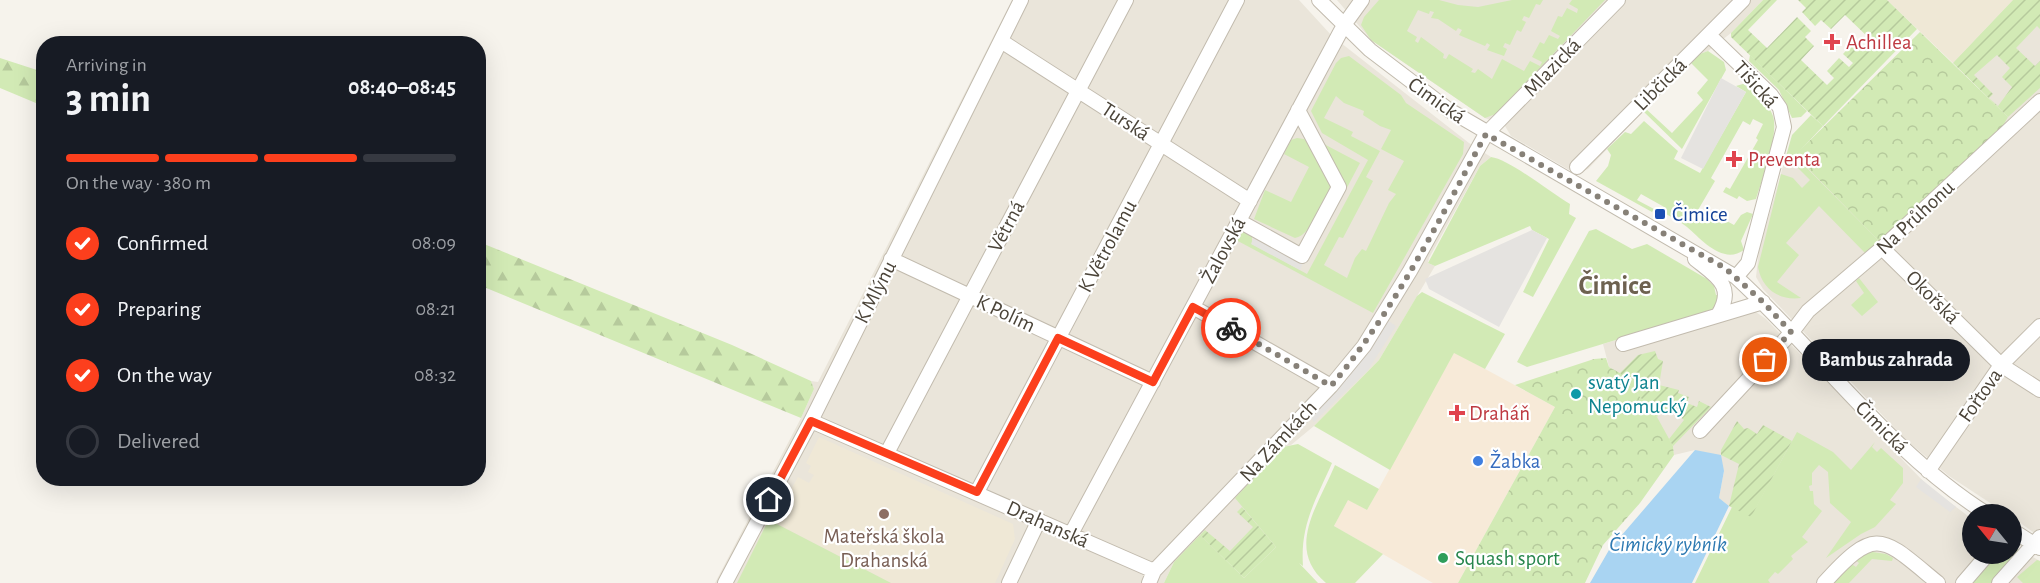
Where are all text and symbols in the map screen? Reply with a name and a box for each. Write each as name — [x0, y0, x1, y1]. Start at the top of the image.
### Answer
place label: Achillea — [1846, 32, 1912, 53]
marker: Achillea — [1823, 33, 1841, 51]
street label: Mlazická — [1520, 34, 1585, 101]
street label: Libčická — [1630, 54, 1691, 115]
text: Arriving in — [66, 55, 147, 75]
street label: Tišická — [1729, 57, 1782, 112]
street label: Čimická — [1404, 72, 1471, 128]
text: 08:40–08:45 — [348, 76, 456, 98]
text: 3 min — [66, 80, 151, 119]
street label: Turská — [1098, 98, 1154, 145]
place label: Preventa — [1748, 149, 1821, 170]
marker: Preventa — [1725, 150, 1743, 168]
text: On the way · 380 m — [66, 173, 211, 193]
street label: Na Průhonu — [1872, 176, 1958, 258]
street label: K Větrolamu — [1074, 196, 1141, 296]
street label: Větrná — [984, 197, 1029, 255]
place label: Čimice — [1672, 202, 1728, 225]
marker: Čimice — [1653, 207, 1667, 221]
street label: Žalovská — [1196, 213, 1250, 287]
icon: check — [66, 227, 99, 260]
text: Confirmed — [117, 232, 208, 254]
text: 08:09 — [411, 233, 456, 253]
street label: K Mlýnu — [851, 257, 900, 327]
street label: Okořská — [1902, 267, 1964, 328]
district label: Čimice — [1579, 269, 1651, 299]
street label: K Polím — [973, 291, 1038, 336]
icon: check — [66, 293, 99, 326]
text: Preparing — [117, 298, 201, 320]
courier — [1201, 298, 1261, 358]
text: 08:21 — [415, 299, 456, 319]
icon: bike — [1215, 312, 1248, 345]
pin — [1739, 334, 1790, 385]
callout: Bambus zahrada — [1801, 339, 1969, 381]
icon: bag — [1748, 343, 1781, 376]
text: Bambus zahrada — [1819, 350, 1953, 370]
icon: check — [66, 359, 99, 392]
text: On the way — [117, 364, 212, 386]
street label: Fořtova — [1955, 364, 2006, 426]
text: 08:32 — [414, 365, 456, 385]
place label: svatý Jan Nepomucký — [1588, 372, 1687, 417]
marker: svatý Jan Nepomucký — [1569, 387, 1583, 401]
street label: Čimická — [1851, 396, 1914, 458]
street label: Na Zámkách — [1236, 397, 1321, 486]
place label: Draháň — [1469, 403, 1530, 424]
marker: Draháň — [1450, 406, 1464, 420]
text: Delivered — [117, 430, 200, 452]
place label: Žabka — [1490, 449, 1541, 472]
marker: Žabka — [1471, 454, 1485, 468]
pin — [743, 474, 794, 525]
icon: home — [752, 483, 785, 516]
street label: Drahanská — [1003, 497, 1092, 552]
north arrow — [1962, 504, 2022, 564]
map controls — [1962, 504, 2022, 564]
marker: Mateřská škola Drahanská — [877, 507, 891, 521]
place label: Mateřská škola Drahanská — [823, 526, 945, 571]
water label: Čimický rybník — [1609, 532, 1727, 555]
place label: Squash sport — [1455, 548, 1560, 569]
marker: Squash sport — [1436, 551, 1450, 565]

